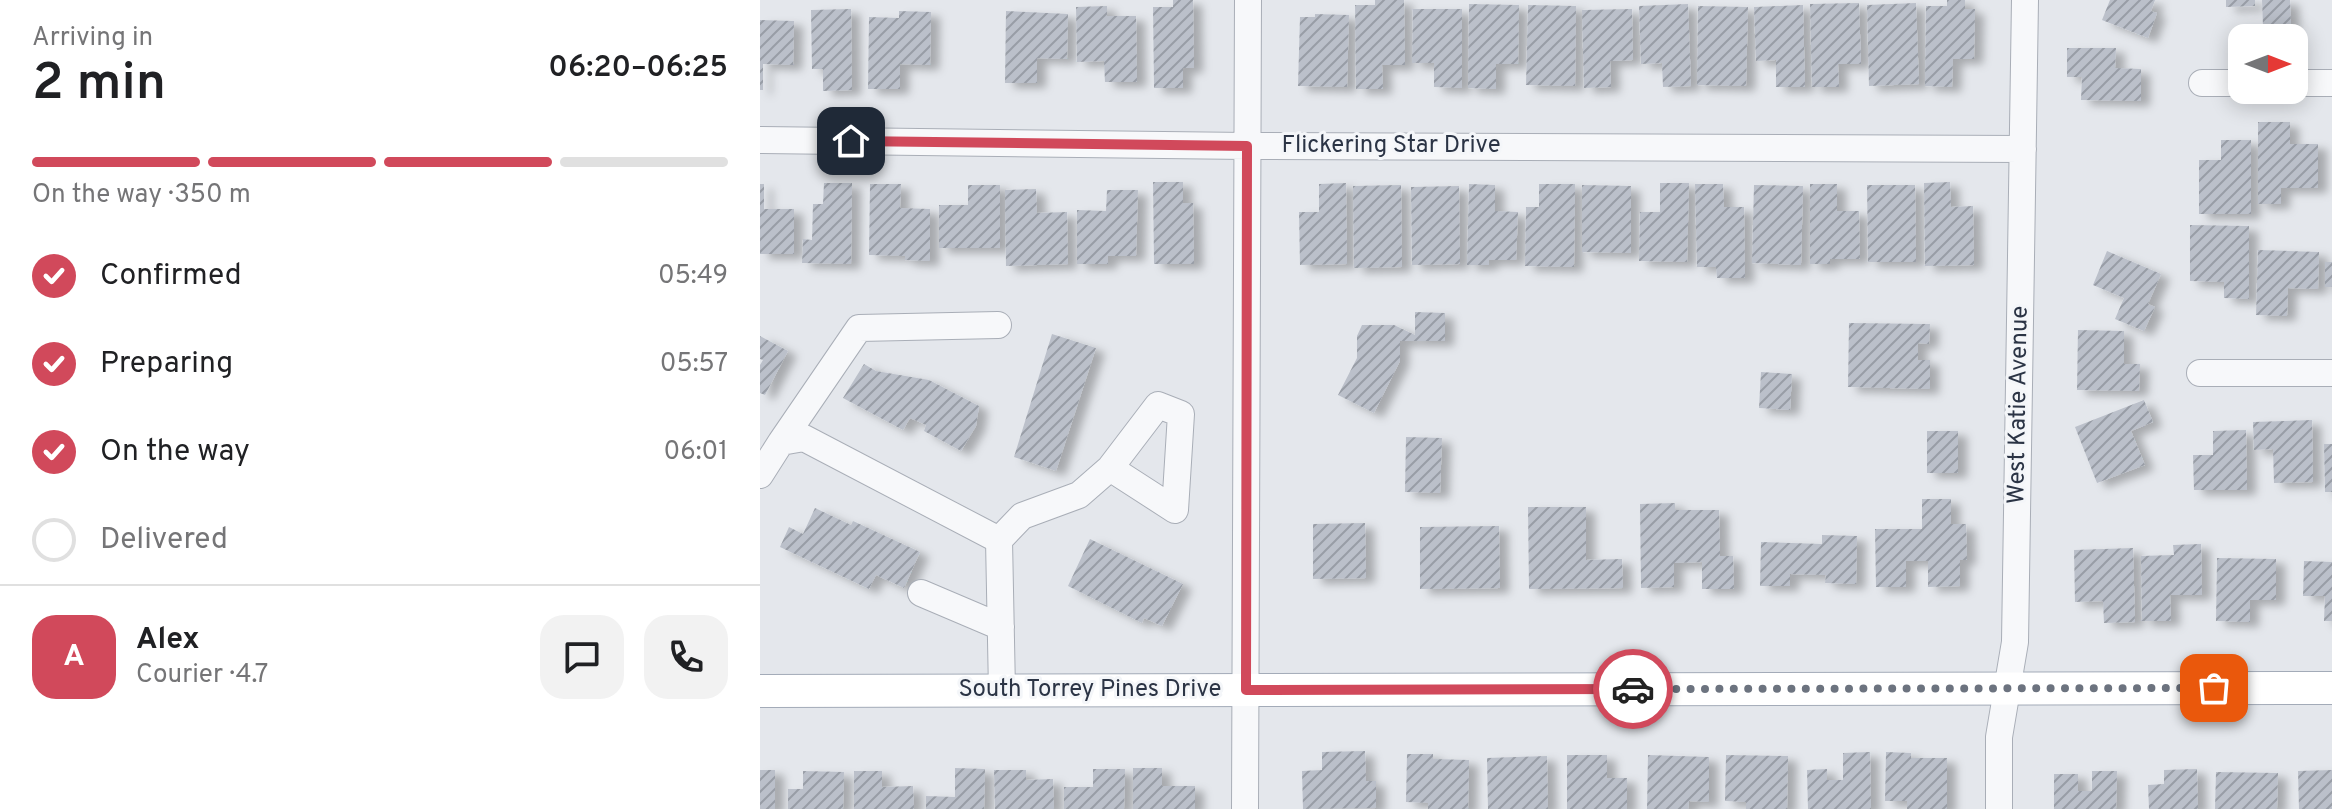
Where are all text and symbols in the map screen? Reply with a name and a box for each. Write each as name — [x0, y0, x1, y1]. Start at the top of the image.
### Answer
text: Arriving in — [32, 22, 153, 55]
north arrow — [2228, 24, 2308, 104]
map controls — [2228, 24, 2308, 104]
text: 06:20–06:25 — [548, 50, 728, 87]
text: 2 min — [32, 52, 166, 118]
pin — [817, 107, 885, 175]
icon: home — [829, 119, 873, 163]
street label: Flickering Star Drive — [1281, 131, 1501, 161]
text: On the way · 350 m — [32, 179, 251, 212]
icon: check — [32, 254, 76, 298]
text: Confirmed — [100, 258, 242, 295]
text: 05:49 — [658, 260, 728, 293]
street label: West Katie Avenue — [2002, 306, 2036, 504]
icon: check — [32, 342, 76, 386]
text: Preparing — [100, 346, 233, 383]
text: 05:57 — [660, 348, 728, 381]
icon: check — [32, 430, 76, 474]
text: On the way — [100, 434, 250, 471]
text: 06:01 — [664, 436, 728, 469]
text: Delivered — [100, 522, 228, 559]
button: chat — [540, 615, 624, 699]
button: phone — [644, 615, 728, 699]
text: Alex — [136, 622, 200, 659]
text: A — [63, 639, 85, 676]
courier — [1593, 649, 1673, 729]
pin — [2180, 654, 2248, 722]
text: Courier · 4.7 — [136, 659, 268, 692]
icon: bag — [2192, 666, 2236, 710]
icon: car — [1611, 667, 1655, 711]
street label: South Torrey Pines Drive — [959, 675, 1221, 705]

